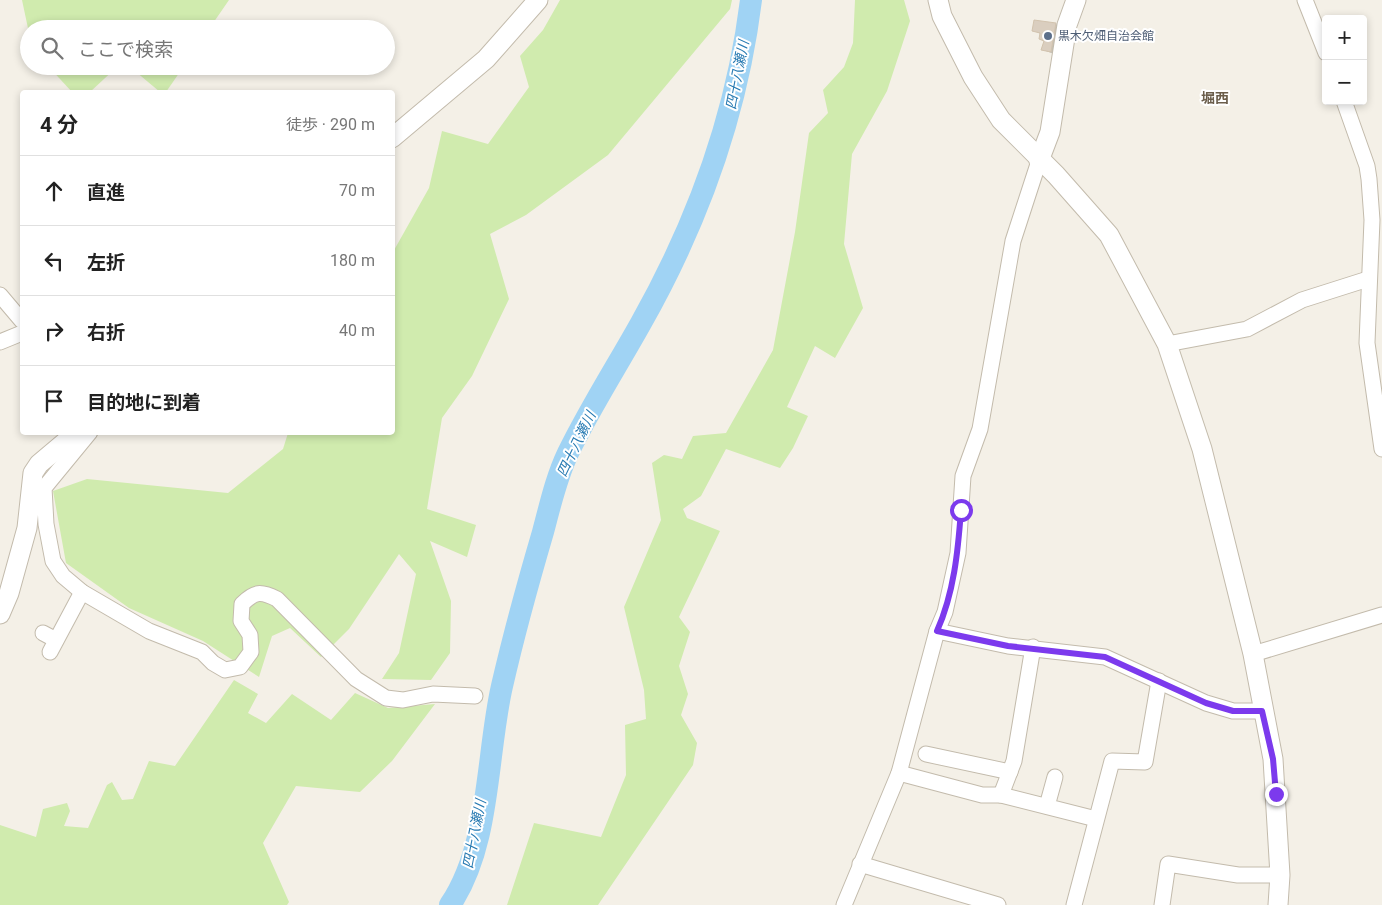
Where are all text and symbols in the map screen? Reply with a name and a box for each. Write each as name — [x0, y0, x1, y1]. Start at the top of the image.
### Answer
map controls — [1322, 15, 1367, 105]
button: + — [1322, 15, 1367, 60]
search box — [20, 20, 395, 75]
place label: 黒木欠畑自治会館 — [1058, 29, 1154, 43]
marker: 黒木欠畑自治会館 — [1042, 30, 1054, 42]
icon: search — [38, 34, 66, 62]
water label: 四十八瀬川 — [722, 37, 752, 111]
text: ここで検索 — [78, 38, 173, 61]
button: − — [1322, 60, 1367, 105]
district label: 堀西 — [1201, 90, 1229, 106]
text: 4 分 — [40, 113, 78, 137]
text: 徒歩 · 290 m — [286, 115, 375, 134]
icon: ahead — [40, 177, 68, 205]
text: 直進 — [87, 181, 125, 204]
text: 70 m — [339, 181, 375, 200]
icon: left — [40, 247, 68, 275]
text: 左折 — [87, 251, 125, 274]
text: 180 m — [330, 251, 375, 270]
icon: right — [40, 317, 68, 345]
text: 右折 — [87, 321, 125, 344]
text: 40 m — [339, 321, 375, 340]
icon: arrive — [40, 387, 68, 415]
text: 目的地に到着 — [87, 391, 201, 414]
water label: 四十八瀬川 — [553, 407, 599, 479]
route start — [950, 499, 973, 522]
route end — [1265, 783, 1288, 806]
water label: 四十八瀬川 — [459, 796, 489, 870]

